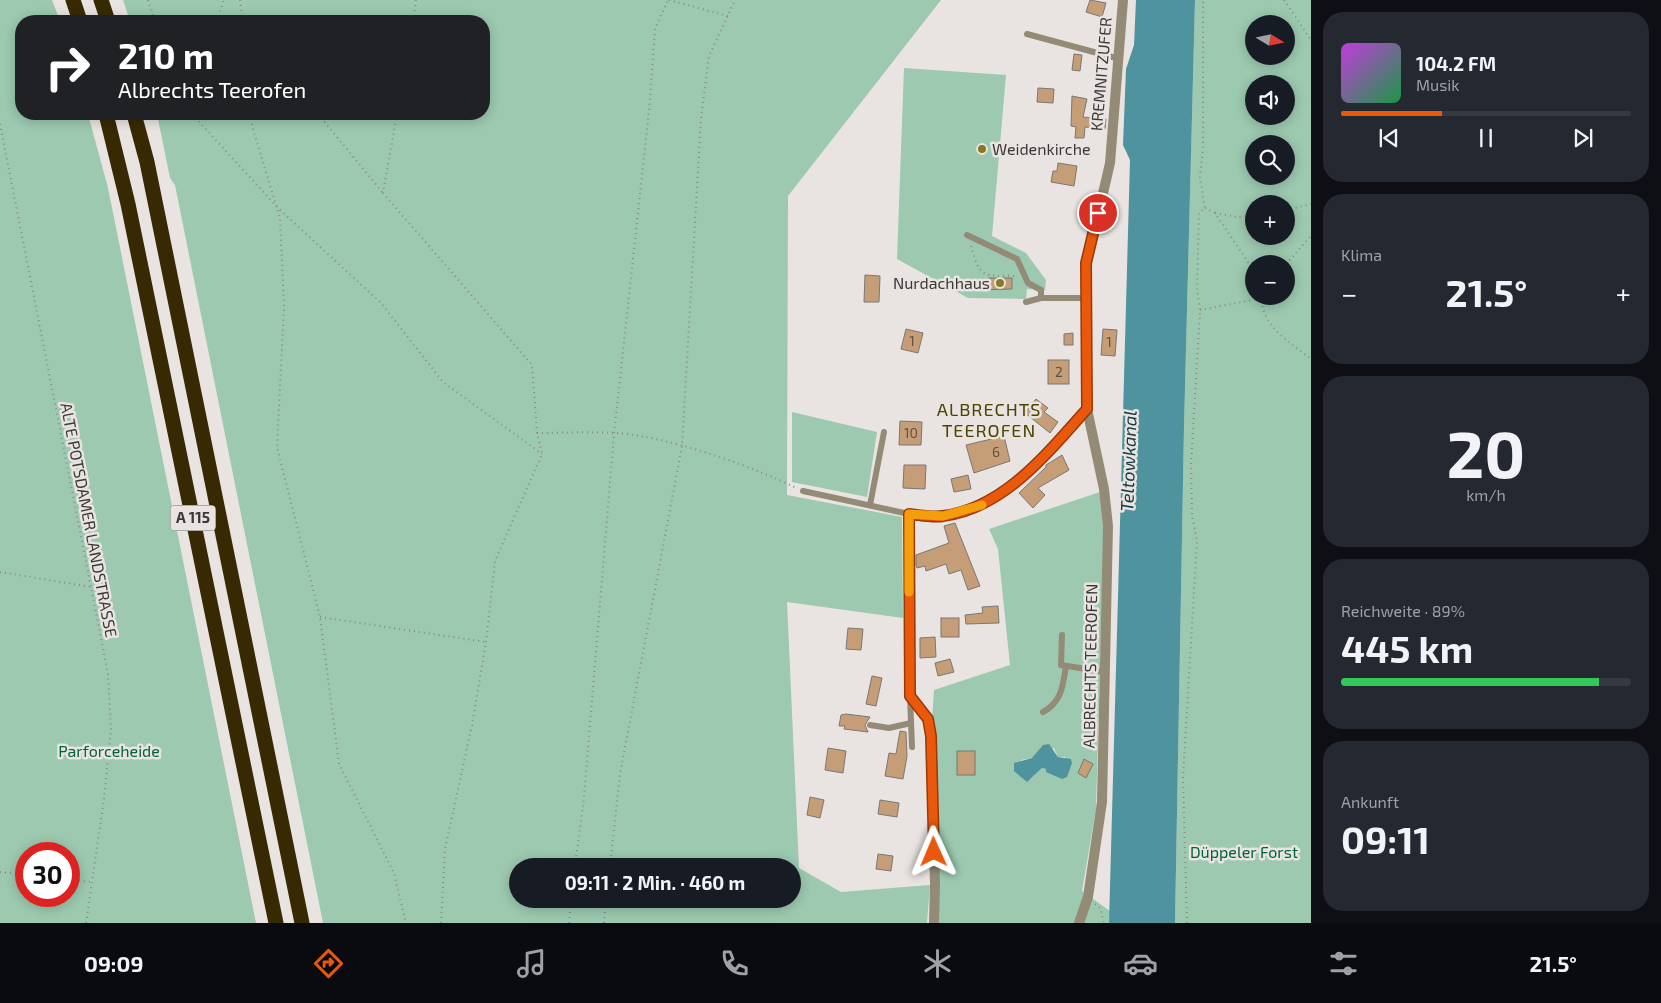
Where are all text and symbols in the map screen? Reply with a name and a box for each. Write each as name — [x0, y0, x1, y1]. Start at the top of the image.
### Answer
north arrow — [1245, 15, 1295, 65]
map controls — [1245, 15, 1295, 305]
street label: KREMNITZUFER — [1086, 16, 1115, 132]
text: 210 m — [118, 34, 214, 76]
icon: right — [35, 35, 100, 100]
text: 104.2 FM — [1416, 52, 1496, 75]
button: sound — [1245, 75, 1295, 125]
text: Musik — [1416, 75, 1459, 94]
text: Albrechts Teerofen — [118, 76, 306, 102]
icon: previous — [1375, 124, 1403, 152]
icon: pause — [1472, 124, 1500, 152]
icon: next — [1569, 124, 1597, 152]
button: search — [1245, 135, 1295, 185]
place label: Weidenkirche — [992, 139, 1091, 158]
marker: Weidenkirche — [976, 143, 988, 155]
pin — [1077, 192, 1119, 234]
button: + — [1245, 195, 1295, 245]
icon: arrive — [1084, 199, 1112, 227]
text: Klima — [1341, 245, 1382, 264]
button: − — [1245, 255, 1295, 305]
text: 21.5° — [1446, 269, 1527, 315]
place label: Nurdachhaus — [893, 273, 990, 292]
text: − — [1341, 276, 1357, 310]
text: + — [1616, 276, 1631, 310]
marker: Nurdachhaus — [994, 277, 1006, 289]
house number: 1 — [909, 332, 915, 349]
house number: 1 — [1106, 333, 1112, 350]
house number: 2 — [1055, 363, 1063, 380]
district label: ALBRECHTS TEEROFEN — [937, 398, 1041, 441]
street label: ALTE POTSDAMER LANDSTRASSE — [57, 401, 122, 639]
water label: Teltowkanal — [1115, 410, 1141, 512]
text: 20 — [1447, 413, 1525, 491]
house number: 10 — [904, 424, 918, 441]
house number: 6 — [992, 443, 1000, 460]
text: km/h — [1466, 485, 1506, 504]
road number: A 115 — [170, 506, 216, 530]
street label: ALBRECHTS TEEROFEN — [1079, 583, 1100, 749]
text: Reichweite · 89% — [1341, 601, 1465, 620]
text: 445 km — [1341, 625, 1473, 671]
park label: Parforceheide — [58, 741, 160, 760]
text: Ankunft — [1341, 792, 1399, 811]
text: 09:11 — [1341, 816, 1430, 862]
position arrow — [907, 825, 959, 877]
speed limit sign: 30 — [15, 842, 80, 907]
park label: Düppeler Forst — [1190, 842, 1298, 861]
text: 09:11 · 2 Min. · 460 m — [565, 871, 745, 894]
icon: directions — [311, 946, 346, 981]
icon: music — [514, 946, 549, 981]
icon: phone — [717, 946, 752, 981]
icon: climate — [920, 946, 955, 981]
icon: car — [1123, 946, 1158, 981]
icon: filters — [1326, 946, 1361, 981]
text: 09:09 — [84, 950, 143, 976]
text: 21.5° — [1530, 950, 1577, 976]

